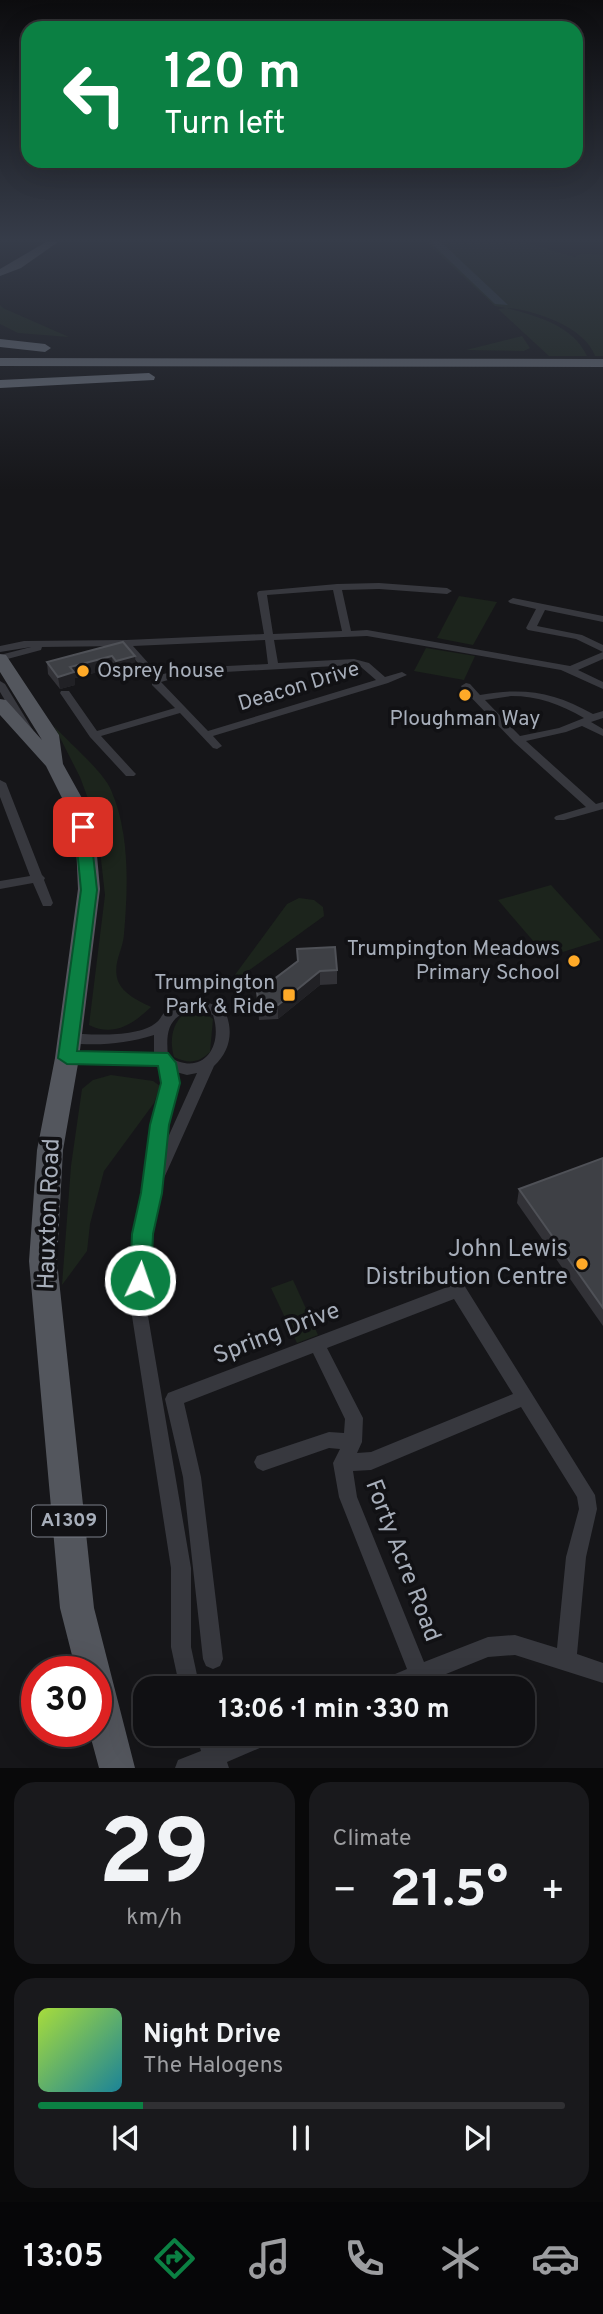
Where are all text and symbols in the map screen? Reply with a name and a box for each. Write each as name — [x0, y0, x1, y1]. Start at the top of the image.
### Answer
text: 120 m — [164, 44, 301, 106]
icon: left — [49, 49, 140, 140]
text: Turn left — [164, 105, 285, 145]
street label: Deacon Drive — [235, 656, 363, 718]
place label: Osprey house — [97, 658, 225, 685]
marker: Osprey house — [75, 663, 91, 679]
marker: Ploughman Way — [457, 687, 473, 703]
place label: Ploughman Way — [390, 706, 540, 733]
pin — [53, 797, 113, 857]
icon: arrive — [64, 808, 102, 846]
place label: Trumpington Meadows Primary School — [347, 936, 560, 987]
marker: Trumpington Meadows Primary School — [566, 953, 582, 969]
place label: Trumpington Park & Ride — [154, 970, 275, 1021]
marker: Trumpington Park & Ride — [281, 987, 297, 1003]
street label: Hauxton Road — [32, 1138, 68, 1290]
place label: John Lewis Distribution Centre — [365, 1235, 568, 1293]
position arrow — [103, 1243, 177, 1317]
marker: John Lewis Distribution Centre — [574, 1256, 590, 1272]
street label: Spring Drive — [210, 1296, 344, 1372]
street label: Forty Acre Road — [357, 1476, 447, 1646]
road number: A1309 — [32, 1506, 106, 1536]
speed limit sign: 30 — [21, 1656, 112, 1747]
text: 13:06 · 1 min · 330 m — [219, 1694, 449, 1727]
text: 29 — [98, 1801, 210, 1916]
text: Climate — [333, 1825, 411, 1854]
text: 21.5° — [389, 1859, 508, 1925]
text: − — [333, 1868, 357, 1917]
text: + — [540, 1868, 565, 1917]
text: km/h — [126, 1904, 182, 1933]
text: Night Drive — [143, 2019, 281, 2052]
text: The Halogens — [143, 2052, 283, 2081]
icon: previous — [107, 2119, 145, 2157]
icon: pause — [282, 2119, 320, 2157]
icon: next — [458, 2119, 496, 2157]
icon: directions — [150, 2234, 199, 2283]
icon: music — [245, 2234, 294, 2283]
icon: phone — [340, 2234, 389, 2283]
icon: climate — [436, 2234, 485, 2283]
icon: car — [531, 2234, 580, 2283]
text: 13:05 — [23, 2238, 103, 2278]

